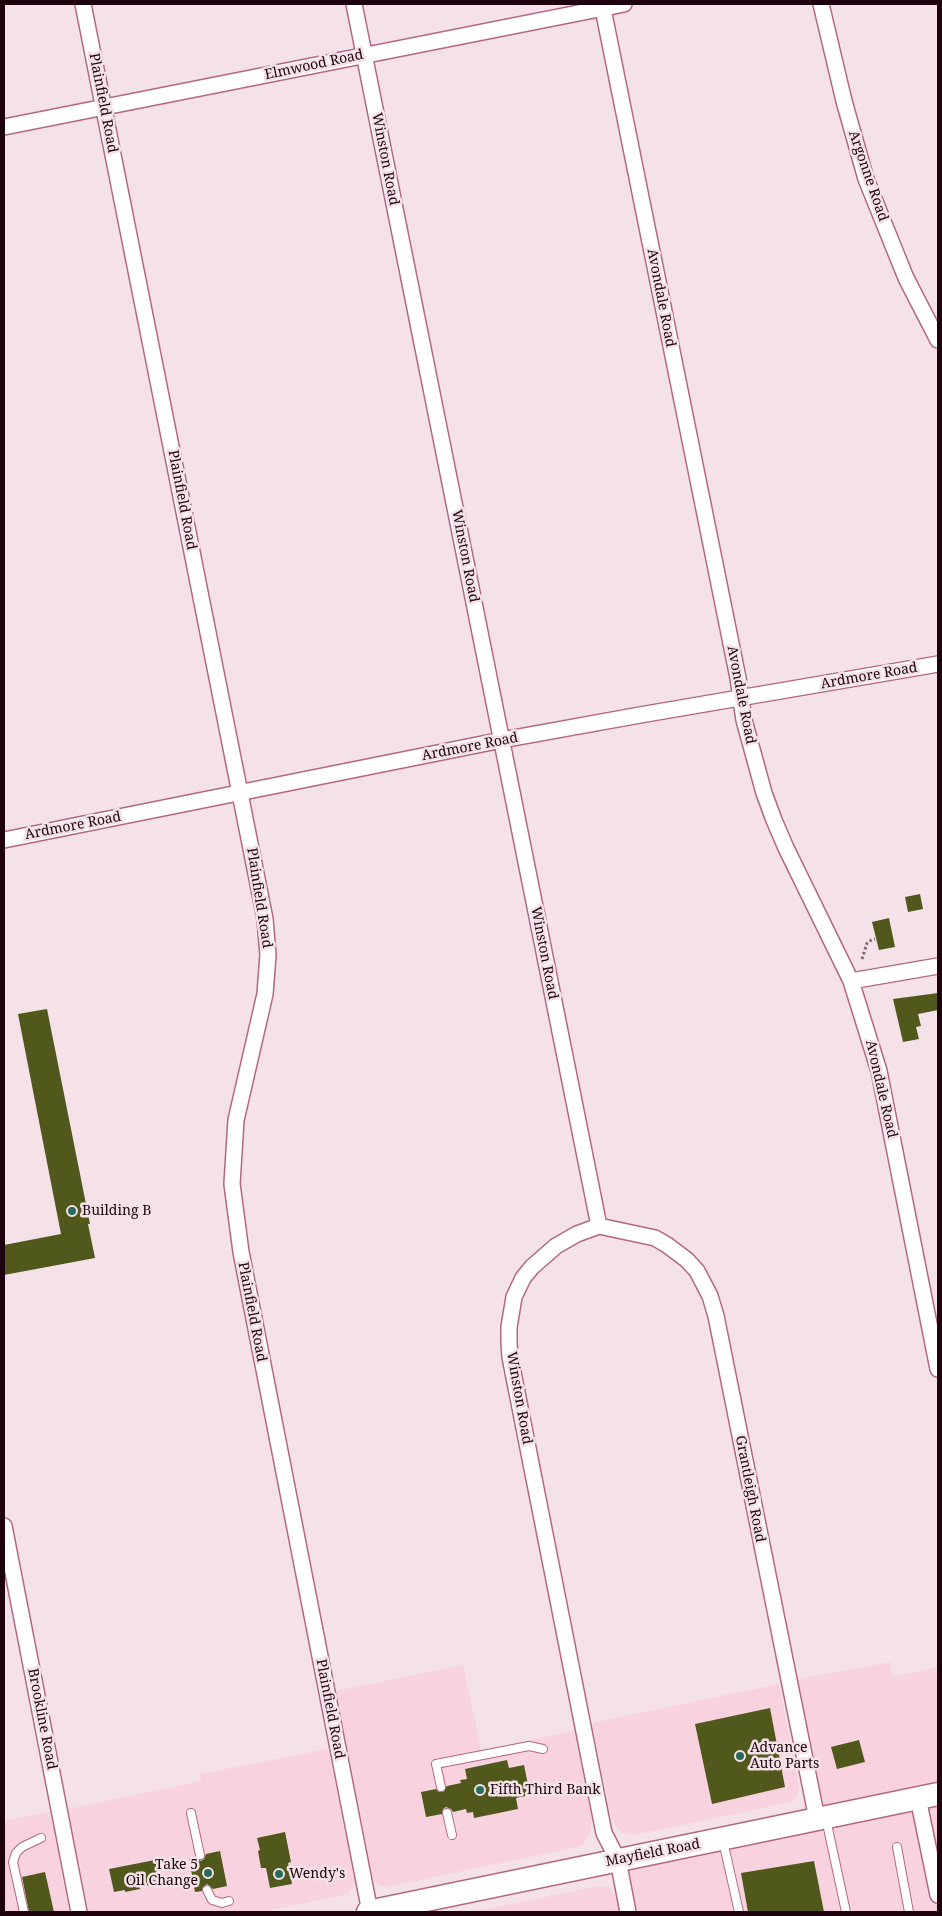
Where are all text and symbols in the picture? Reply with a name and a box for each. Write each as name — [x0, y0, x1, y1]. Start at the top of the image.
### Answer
street label: Elmwood Road — [263, 46, 365, 84]
street label: Plainfield Road — [85, 52, 121, 154]
street label: Winston Road — [368, 111, 402, 207]
street label: Argonne Road — [845, 128, 891, 224]
street label: Avondale Road — [643, 247, 679, 349]
street label: Plainfield Road — [164, 449, 200, 551]
street label: Winston Road — [448, 508, 482, 604]
street label: Avondale Road — [723, 644, 759, 746]
street label: Ardmore Road — [819, 659, 919, 693]
street label: Ardmore Road — [420, 729, 520, 765]
street label: Ardmore Road — [23, 808, 123, 844]
street label: Plainfield Road — [243, 847, 275, 949]
street label: Winston Road — [527, 905, 561, 1001]
street label: Avondale Road — [862, 1038, 900, 1140]
place label: Building B — [82, 1203, 151, 1219]
marker: Building B — [66, 1205, 78, 1217]
street label: Plainfield Road — [234, 1261, 270, 1363]
street label: Winston Road — [503, 1350, 535, 1446]
street label: Grantleigh Road — [731, 1434, 769, 1544]
street label: Plainfield Road — [312, 1658, 348, 1760]
street label: Brookline Road — [24, 1667, 60, 1771]
place label: Advance Auto Parts — [750, 1740, 819, 1772]
marker: Advance Auto Parts — [734, 1750, 746, 1762]
place label: Fifth Third Bank — [490, 1782, 600, 1798]
marker: Fifth Third Bank — [474, 1784, 486, 1796]
street label: Mayfield Road — [604, 1836, 702, 1870]
place label: Take 5 Oil Change — [126, 1857, 198, 1890]
place label: Wendy's — [289, 1866, 345, 1882]
marker: Take 5 Oil Change — [202, 1867, 214, 1879]
marker: Wendy's — [273, 1868, 285, 1880]

